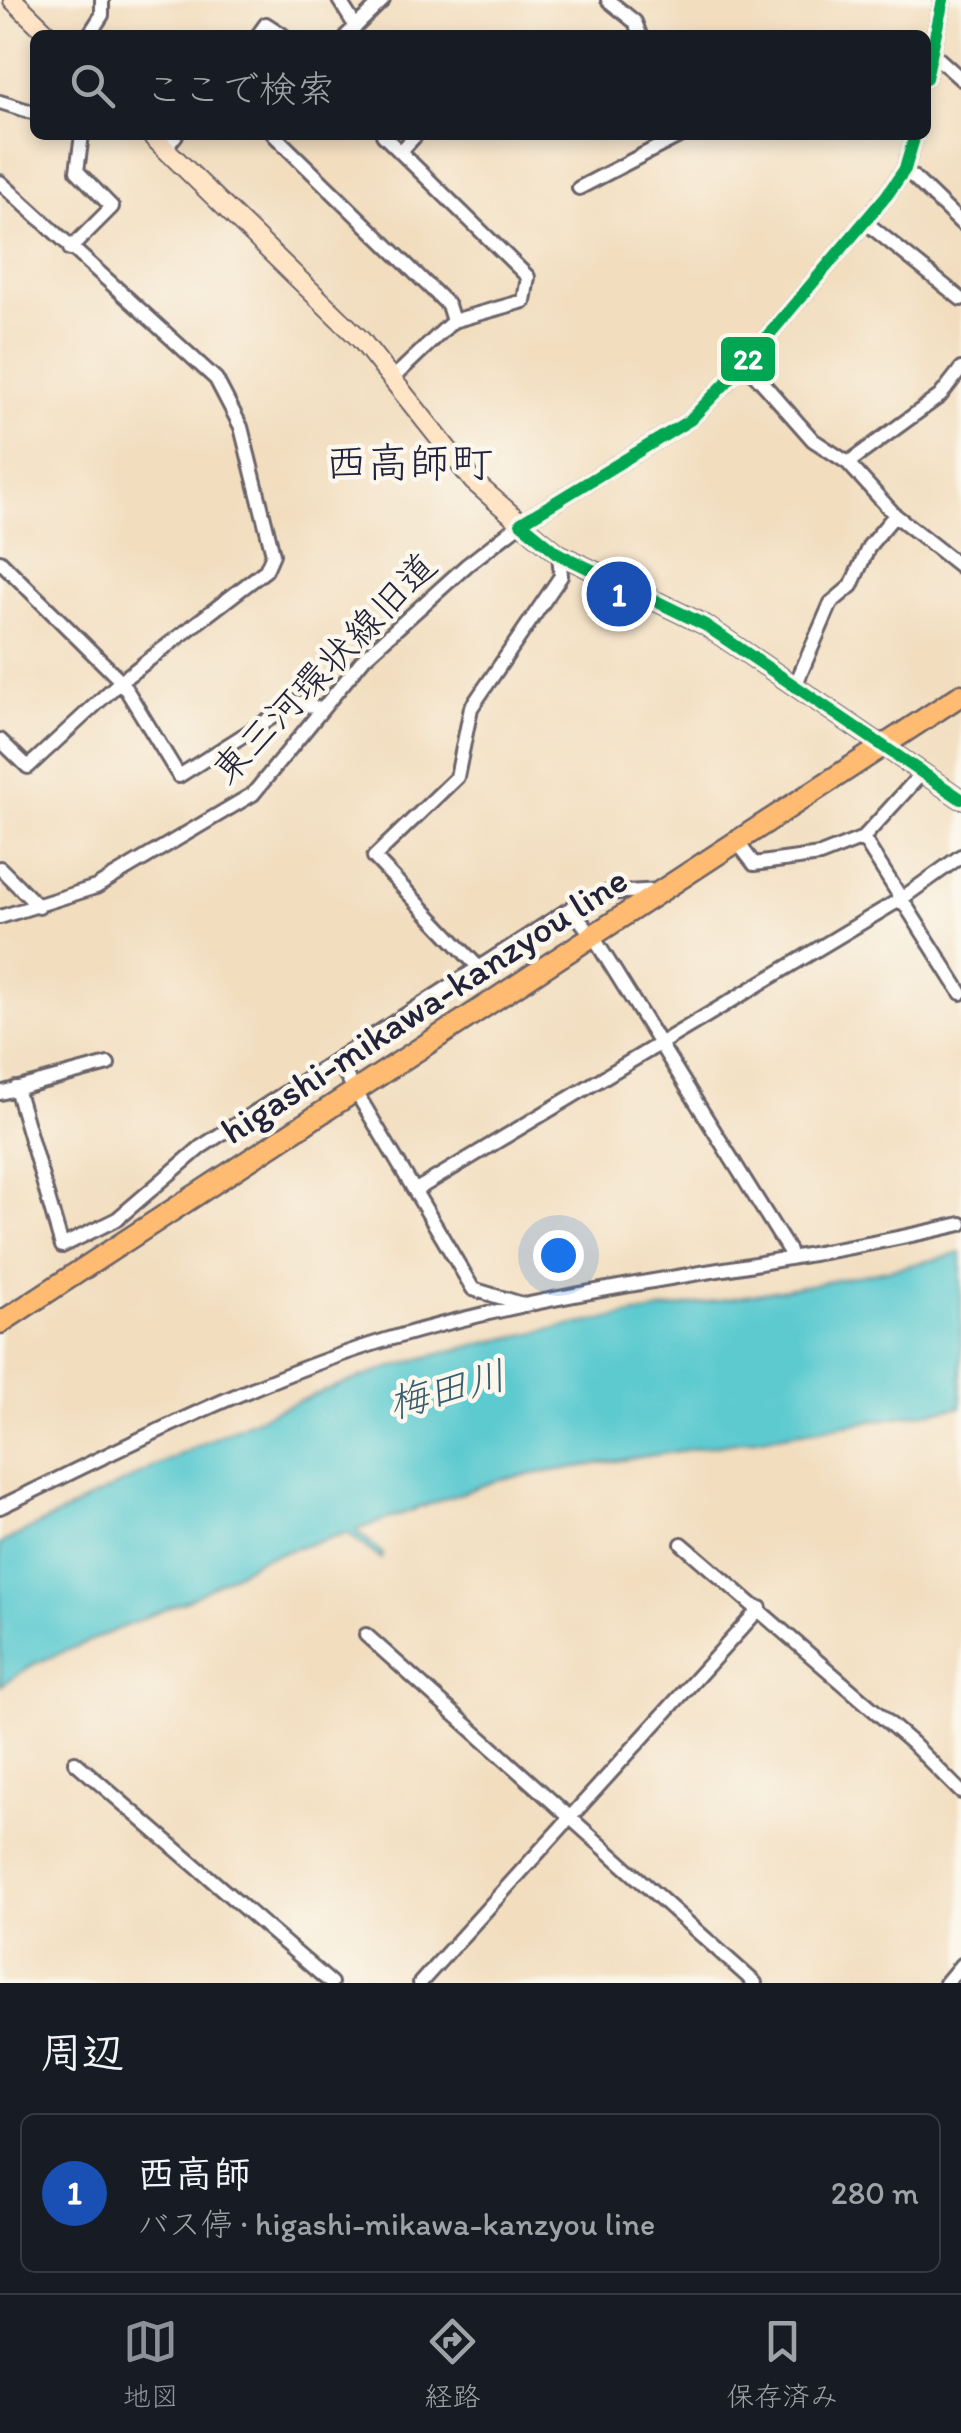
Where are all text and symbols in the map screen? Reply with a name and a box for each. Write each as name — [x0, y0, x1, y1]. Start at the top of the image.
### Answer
search box — [30, 30, 931, 140]
icon: search — [65, 58, 120, 113]
text: ここで検索 — [145, 66, 335, 112]
line badge: 22 — [719, 335, 777, 383]
text: 22 — [733, 342, 763, 376]
district label: 西高師町 — [325, 437, 493, 488]
street label: 東三河環状線旧道 — [202, 543, 446, 793]
pin: 1 — [586, 556, 652, 632]
street label: higashi-mikawa-kanzyou line — [212, 856, 636, 1154]
your location — [533, 1230, 584, 1281]
water label: 梅田川 — [383, 1350, 511, 1428]
text: 周辺 — [40, 2027, 124, 2078]
text: 西高師 — [137, 2151, 251, 2197]
text: 1 — [67, 2174, 82, 2212]
text: 280 m — [831, 2174, 919, 2212]
text: バス停 · higashi-mikawa-kanzyou line — [137, 2205, 655, 2243]
tab: 地図 — [123, 2314, 179, 2414]
tab: 経路 — [424, 2314, 480, 2414]
tab: 保存済み — [726, 2314, 838, 2414]

